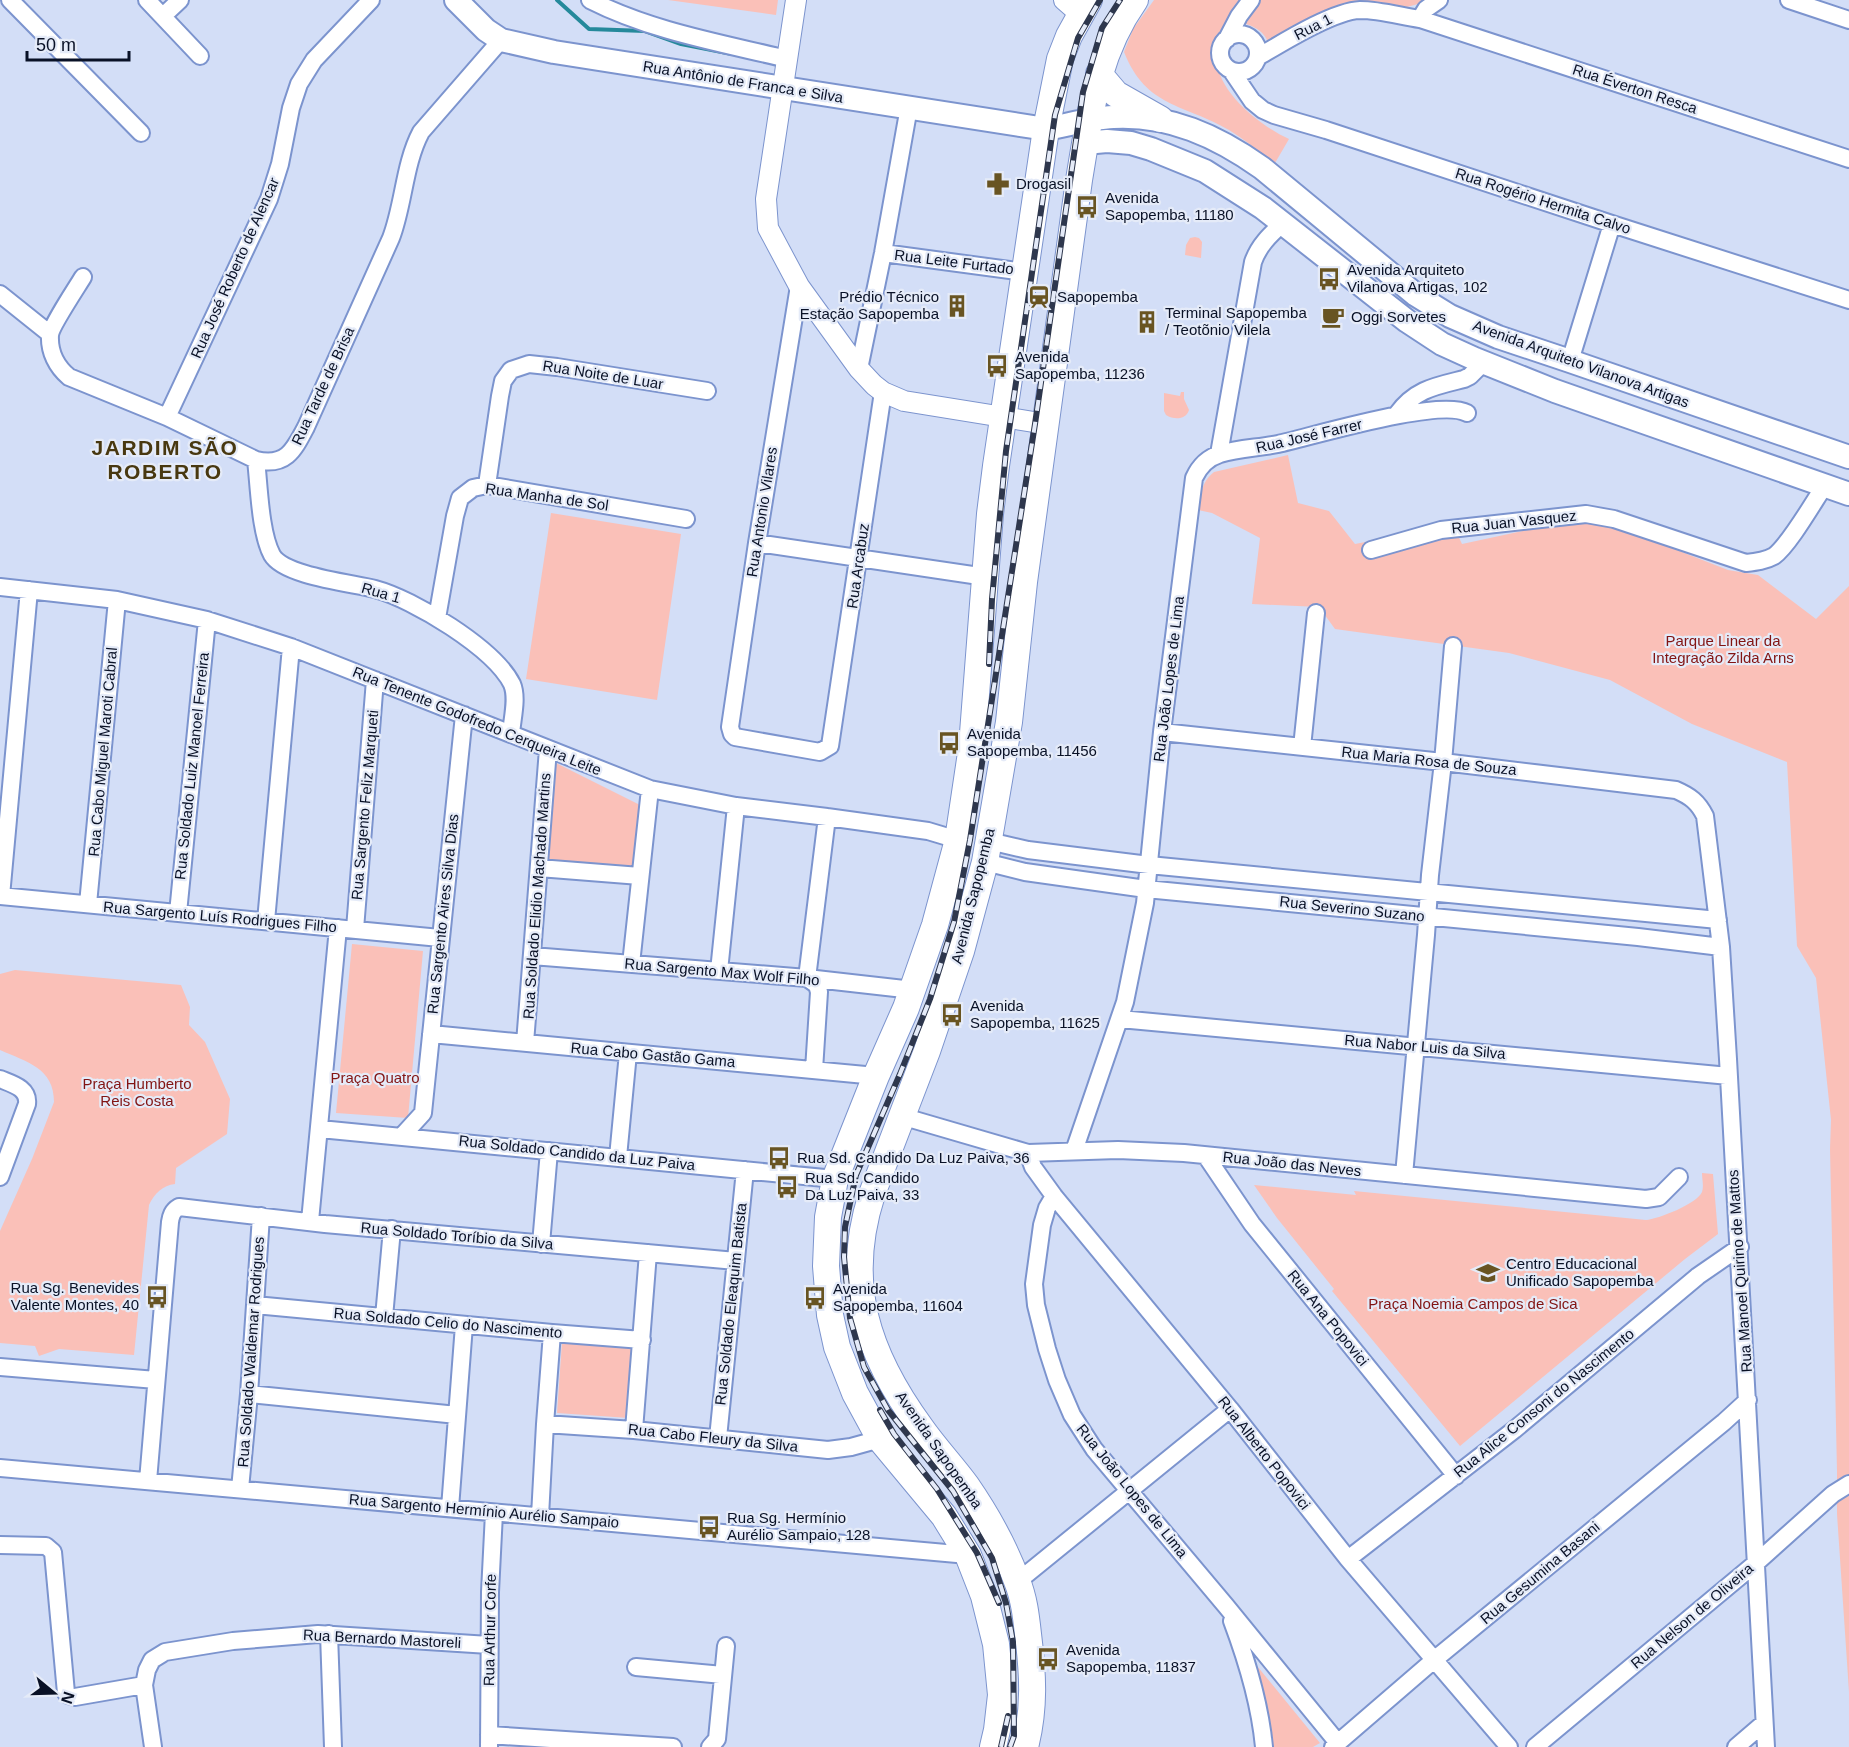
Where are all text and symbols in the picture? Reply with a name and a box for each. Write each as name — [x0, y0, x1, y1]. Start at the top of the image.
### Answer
street label: Rua 1 — [1291, 10, 1334, 43]
scale bar — [27, 24, 129, 62]
text: 50 m — [36, 35, 76, 55]
street label: Rua Antônio de Franca e Silva — [642, 57, 845, 106]
street label: Rua Éverton Resca — [1571, 60, 1700, 117]
street label: Rua Rogério Hermita Calvo — [1453, 164, 1633, 237]
pharmacy icon: Drogasil — [985, 171, 1011, 197]
street label: Rua José Roberto de Alencar — [187, 175, 282, 361]
place label: Drogasil — [1016, 175, 1071, 192]
place label: Avenida Sapopemba, 11180 — [1105, 189, 1234, 223]
bus stop icon: Avenida Sapopemba, 11180 — [1074, 194, 1100, 220]
street label: Rua Leite Furtado — [893, 246, 1015, 277]
place label: Avenida Arquiteto Vilanova Artigas, 102 — [1347, 261, 1488, 295]
bus stop icon: Avenida Arquiteto Vilanova Artigas, 102 — [1316, 266, 1342, 292]
station icon: Sapopemba — [1026, 284, 1052, 310]
place label: Prédio Técnico Estação Sapopemba — [800, 288, 940, 322]
place label: Sapopemba — [1057, 288, 1139, 305]
building icon: Prédio Técnico Estação Sapopemba — [944, 293, 970, 319]
place label: Terminal Sapopemba / Teotõnio Vilela — [1165, 304, 1307, 338]
cafe icon: Oggi Sorvetes — [1320, 304, 1346, 330]
place label: Oggi Sorvetes — [1351, 308, 1446, 325]
building icon: Terminal Sapopemba / Teotõnio Vilela — [1134, 309, 1160, 335]
street label: Avenida Arquiteto Vilanova Artigas — [1471, 316, 1692, 411]
street label: Rua Tarde de Brisa — [288, 324, 358, 447]
place label: Avenida Sapopemba, 11236 — [1015, 348, 1145, 382]
bus stop icon: Avenida Sapopemba, 11236 — [984, 353, 1010, 379]
street label: Rua Noite de Luar — [542, 357, 665, 392]
street label: Rua José Farrer — [1254, 415, 1364, 456]
district label: JARDIM SÃO ROBERTO — [92, 436, 238, 483]
street label: Rua Antonio Vilares — [743, 446, 780, 578]
street label: Rua Manha de Sol — [484, 479, 610, 514]
street label: Rua Juan Vasquez — [1451, 506, 1577, 537]
street label: Rua Arcabuz — [843, 522, 872, 610]
street label: Rua 1 — [360, 579, 403, 606]
street label: Rua João Lopes de Lima — [1150, 594, 1187, 763]
park label: Parque Linear da Integração Zilda Arns — [1652, 632, 1794, 666]
street label: Rua Cabo Miguel Maroti Cabral — [85, 647, 120, 857]
street label: Rua Soldado Luiz Manoel Ferreira — [171, 651, 212, 880]
street label: Rua Tenente Godofredo Cerqueira Leite — [350, 663, 604, 778]
street label: Rua Sargento Feliz Marqueti — [348, 709, 381, 901]
place label: Avenida Sapopemba, 11456 — [967, 725, 1097, 759]
bus stop icon: Avenida Sapopemba, 11456 — [936, 730, 962, 756]
street label: Rua Maria Rosa de Souza — [1341, 743, 1518, 778]
street label: Rua Soldado Elidio Machado Martins — [519, 772, 554, 1020]
street label: Rua Sargento Aires Silva Dias — [424, 813, 461, 1015]
street label: Avenida Sapopemba — [947, 826, 998, 965]
street label: Rua Severino Suzano — [1279, 892, 1426, 925]
street label: Rua Sargento Luís Rodrigues Filho — [103, 898, 337, 935]
street label: Rua Sargento Max Wolf Filho — [624, 955, 820, 988]
place label: Avenida Sapopemba, 11625 — [970, 997, 1100, 1031]
bus stop icon: Avenida Sapopemba, 11625 — [939, 1002, 965, 1028]
street label: Rua Nabor Luis da Silva — [1344, 1031, 1507, 1062]
street label: Rua Cabo Gastão Gama — [570, 1039, 737, 1070]
park label: Praça Quatro — [330, 1069, 420, 1086]
park label: Praça Humberto Reis Costa — [82, 1075, 192, 1109]
street label: Rua Soldado Candido da Luz Paiva — [458, 1132, 697, 1173]
bus stop icon: Rua Sd. Candido Da Luz Paiva, 36 — [766, 1145, 792, 1171]
street label: Rua João das Neves — [1222, 1148, 1362, 1179]
place label: Rua Sd. Candido Da Luz Paiva, 36 — [797, 1149, 1030, 1166]
place label: Rua Sd. Candido Da Luz Paiva, 33 — [805, 1169, 919, 1203]
street label: Rua Manoel Quirino de Mattos — [1724, 1169, 1755, 1373]
bus stop icon: Rua Sd. Candido Da Luz Paiva, 33 — [774, 1174, 800, 1200]
street label: Rua Soldado Eleaquim Batista — [711, 1201, 750, 1406]
street label: Rua Soldado Toríbio da Silva — [360, 1219, 555, 1252]
street label: Rua Soldado Waldemar Rodrigues — [234, 1236, 267, 1468]
place label: Centro Educacional Unificado Sapopemba — [1506, 1255, 1654, 1289]
school or university icon: Centro Educacional Unificado Sapopemba — [1475, 1260, 1501, 1286]
street label: Rua Ana Popovici — [1285, 1266, 1372, 1369]
place label: Rua Sg. Benevides Valente Montes, 40 — [11, 1279, 139, 1313]
place label: Avenida Sapopemba, 11604 — [833, 1280, 963, 1314]
bus stop icon: Rua Sg. Benevides Valente Montes, 40 — [144, 1284, 170, 1310]
bus stop icon: Avenida Sapopemba, 11604 — [802, 1285, 828, 1311]
park label: Praça Noemia Campos de Sica — [1368, 1295, 1578, 1312]
street label: Rua Soldado Celio do Nascimento — [333, 1304, 563, 1341]
street label: Rua Alice Consoni do Nascimento — [1450, 1325, 1637, 1481]
street label: Avenida Sapopemba — [893, 1388, 987, 1512]
street label: Rua Alberto Popovici — [1215, 1393, 1314, 1513]
street label: Rua Cabo Fleury da Silva — [627, 1420, 800, 1455]
street label: Rua João Lopes de Lima — [1073, 1421, 1192, 1561]
street label: Rua Sargento Hermínio Aurélio Sampaio — [348, 1490, 620, 1531]
place label: Rua Sg. Hermínio Aurélio Sampaio, 128 — [727, 1509, 870, 1543]
bus stop icon: Rua Sg. Hermínio Aurélio Sampaio, 128 — [696, 1514, 722, 1540]
street label: Rua Gesumina Basani — [1477, 1518, 1603, 1627]
street label: Rua Nelson de Oliveira — [1627, 1559, 1757, 1672]
street label: Rua Arthur Corfe — [480, 1574, 499, 1686]
street label: Rua Bernardo Mastoreli — [302, 1626, 462, 1651]
place label: Avenida Sapopemba, 11837 — [1066, 1641, 1196, 1675]
bus stop icon: Avenida Sapopemba, 11837 — [1035, 1646, 1061, 1672]
north arrow — [24, 1663, 84, 1723]
text: N — [58, 1689, 78, 1706]

